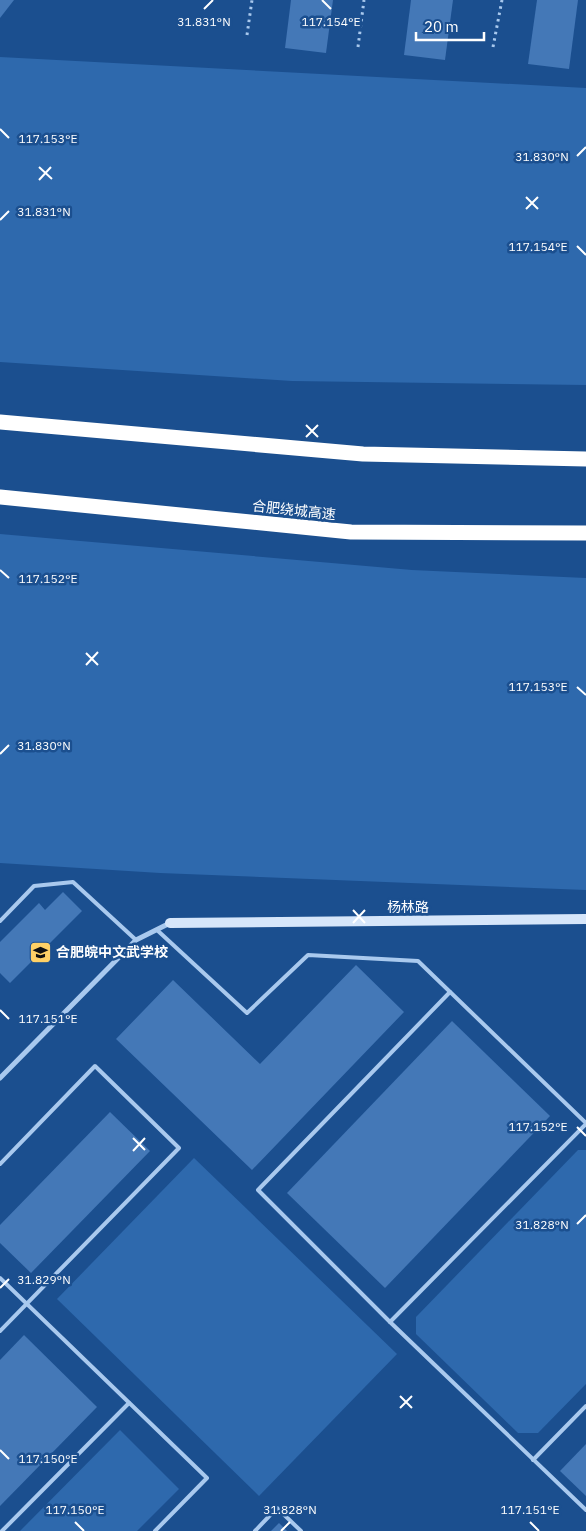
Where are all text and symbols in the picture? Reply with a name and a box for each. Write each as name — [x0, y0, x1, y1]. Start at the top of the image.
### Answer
scale bar — [416, 10, 484, 42]
text: 31.831°N — [177, 14, 231, 29]
text: 117.154°E — [301, 14, 361, 29]
text: 20 m — [424, 17, 459, 36]
text: 117.153°E — [18, 131, 78, 146]
text: 31.830°N — [515, 149, 569, 164]
text: 31.831°N — [17, 204, 71, 219]
text: 117.154°E — [508, 239, 568, 254]
street label: 合肥绕城高速 — [251, 497, 337, 523]
text: 117.152°E — [18, 571, 78, 586]
text: 117.153°E — [508, 679, 568, 694]
text: 31.830°N — [17, 738, 71, 753]
street label: 杨林路 — [387, 898, 429, 916]
school or university icon: 合肥皖中文武学校 — [28, 940, 52, 964]
place label: 合肥皖中文武学校 — [56, 943, 168, 961]
text: 117.151°E — [18, 1011, 78, 1026]
text: 117.152°E — [508, 1119, 568, 1134]
text: 31.828°N — [515, 1217, 569, 1232]
text: 31.829°N — [17, 1272, 71, 1287]
text: 117.150°E — [18, 1451, 78, 1466]
text: 117.150°E — [45, 1502, 105, 1517]
text: 31.828°N — [263, 1502, 317, 1517]
text: 117.151°E — [500, 1502, 560, 1517]

